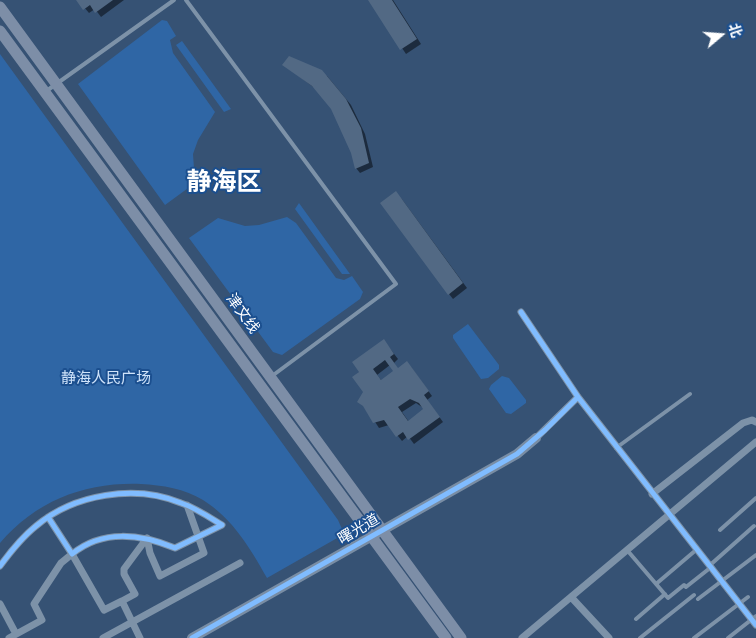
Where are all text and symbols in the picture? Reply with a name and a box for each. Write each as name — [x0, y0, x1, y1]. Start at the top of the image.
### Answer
north arrow — [696, 10, 746, 60]
text: 北 — [724, 21, 747, 40]
district label: 静海区 — [187, 169, 261, 199]
street label: 津文线 — [221, 291, 263, 337]
park label: 静海人民广场 — [61, 370, 151, 388]
street label: 曙光道 — [335, 511, 383, 549]

